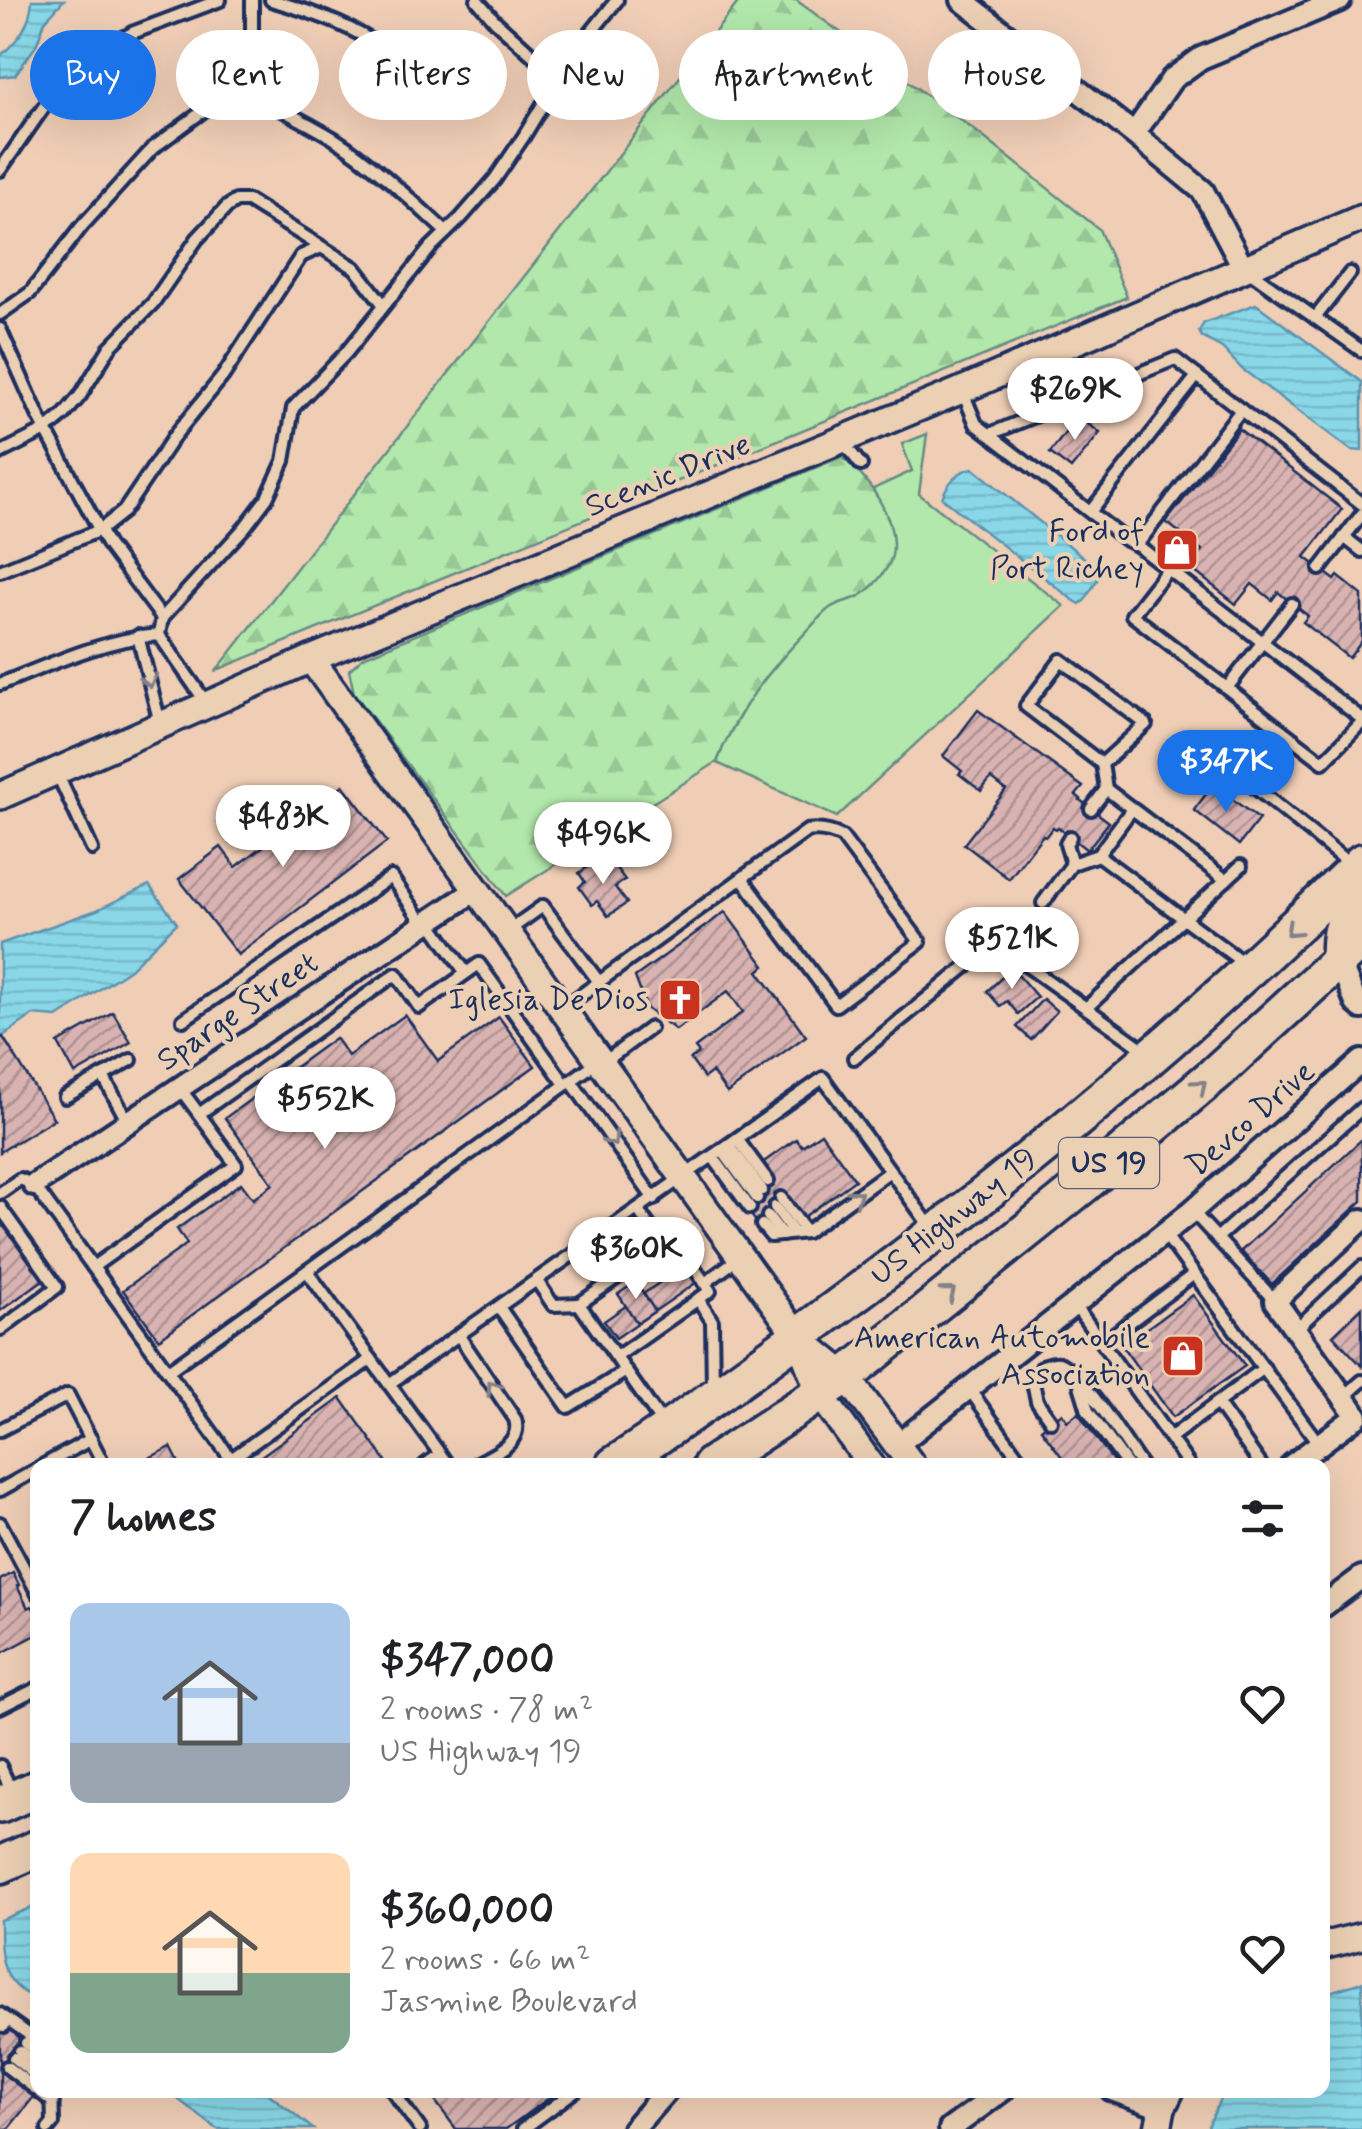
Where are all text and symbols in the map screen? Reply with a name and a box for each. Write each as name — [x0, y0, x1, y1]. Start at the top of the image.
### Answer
chip: Buy — [30, 30, 156, 120]
chip: Rent — [176, 30, 319, 120]
chip: Filters — [339, 30, 507, 120]
chip: New — [527, 30, 659, 120]
chip: Apartment — [679, 30, 908, 120]
chip: House — [928, 30, 1081, 120]
pin: $269K — [1005, 358, 1145, 443]
text: $269K — [1029, 369, 1121, 411]
street label: Scenic Drive — [579, 424, 757, 528]
place label: Ford of Port Richey — [990, 511, 1144, 590]
shop icon: Ford of Port Richey — [1154, 527, 1200, 573]
one-way arrow — [137, 672, 158, 689]
pin: $347K — [1156, 730, 1296, 815]
text: $347K — [1179, 741, 1273, 783]
pin: $483K — [213, 785, 353, 870]
text: $483K — [238, 796, 328, 838]
pin: $496K — [533, 802, 673, 887]
text: $496K — [556, 813, 650, 855]
pin: $521K — [942, 907, 1082, 992]
text: $521K — [967, 918, 1057, 960]
one-way arrow — [1285, 918, 1304, 936]
street label: Sparge Street — [149, 943, 327, 1081]
church icon: Iglesia De Dios — [657, 977, 703, 1023]
place label: Iglesia De Dios — [448, 979, 648, 1021]
street label: Devco Drive — [1178, 1051, 1324, 1187]
pin: $552K — [255, 1067, 395, 1152]
text: $552K — [277, 1078, 373, 1120]
one-way arrow — [1189, 1080, 1207, 1098]
one-way arrow — [600, 1129, 618, 1147]
street label: US Highway 19 — [862, 1138, 1048, 1297]
road number: US 19 — [1059, 1138, 1159, 1188]
one-way arrow — [845, 1190, 863, 1208]
pin: $360K — [566, 1217, 706, 1302]
text: $360K — [590, 1228, 682, 1270]
one-way arrow — [938, 1287, 956, 1305]
place label: American Automobile Association — [854, 1317, 1150, 1396]
shop icon: American Automobile Association — [1160, 1333, 1206, 1379]
one-way arrow — [487, 1379, 505, 1398]
text: 7 homes — [70, 1491, 217, 1546]
icon: filters — [1235, 1491, 1290, 1546]
text: $347,000 — [380, 1634, 554, 1689]
icon: home — [150, 1643, 270, 1763]
icon: heart — [1235, 1676, 1290, 1731]
text: 2 rooms · 78 m² — [380, 1689, 593, 1731]
text: US Highway 19 — [380, 1731, 582, 1773]
text: $360,000 — [380, 1884, 554, 1939]
icon: home — [150, 1893, 270, 2013]
icon: heart — [1235, 1926, 1290, 1981]
text: 2 rooms · 66 m² — [380, 1939, 590, 1981]
text: Jasmine Boulevard — [380, 1981, 638, 2023]

